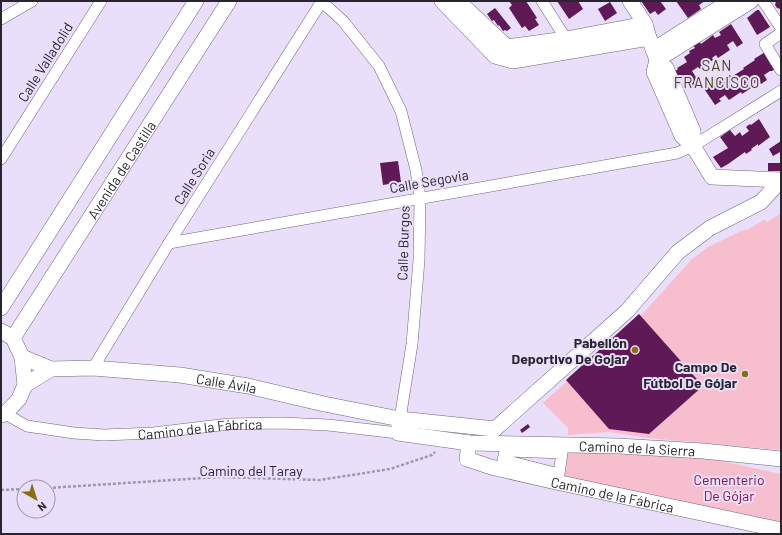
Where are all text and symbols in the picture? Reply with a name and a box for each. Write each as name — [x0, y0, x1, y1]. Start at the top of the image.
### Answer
street label: Calle Valladolid — [14, 19, 76, 105]
district label: SAN FRANCISCO — [674, 56, 760, 91]
street label: Avenida de Castilla — [83, 117, 159, 222]
street label: Calle Soria — [170, 144, 218, 208]
street label: Calle Segovia — [388, 166, 470, 196]
street label: Calle Burgos — [393, 205, 413, 281]
place label: Pabellón Deportivo De Gojar — [511, 334, 628, 367]
marker: Pabellón Deportivo De Gojar — [630, 345, 640, 355]
place label: Campo De Fútbol De Gójar — [643, 358, 738, 391]
street label: Calle Ávila — [195, 369, 259, 396]
marker: Campo De Fútbol De Gójar — [740, 369, 750, 379]
street label: Camino de la Fábrica — [137, 415, 263, 442]
street label: Camino de la Sierra — [579, 437, 696, 459]
street label: Camino del Taray — [199, 462, 303, 479]
park label: Cementerio De Gójar — [693, 471, 765, 504]
street label: Camino de la Fábrica — [549, 473, 676, 515]
north arrow — [16, 479, 56, 519]
text: N — [36, 500, 50, 515]

